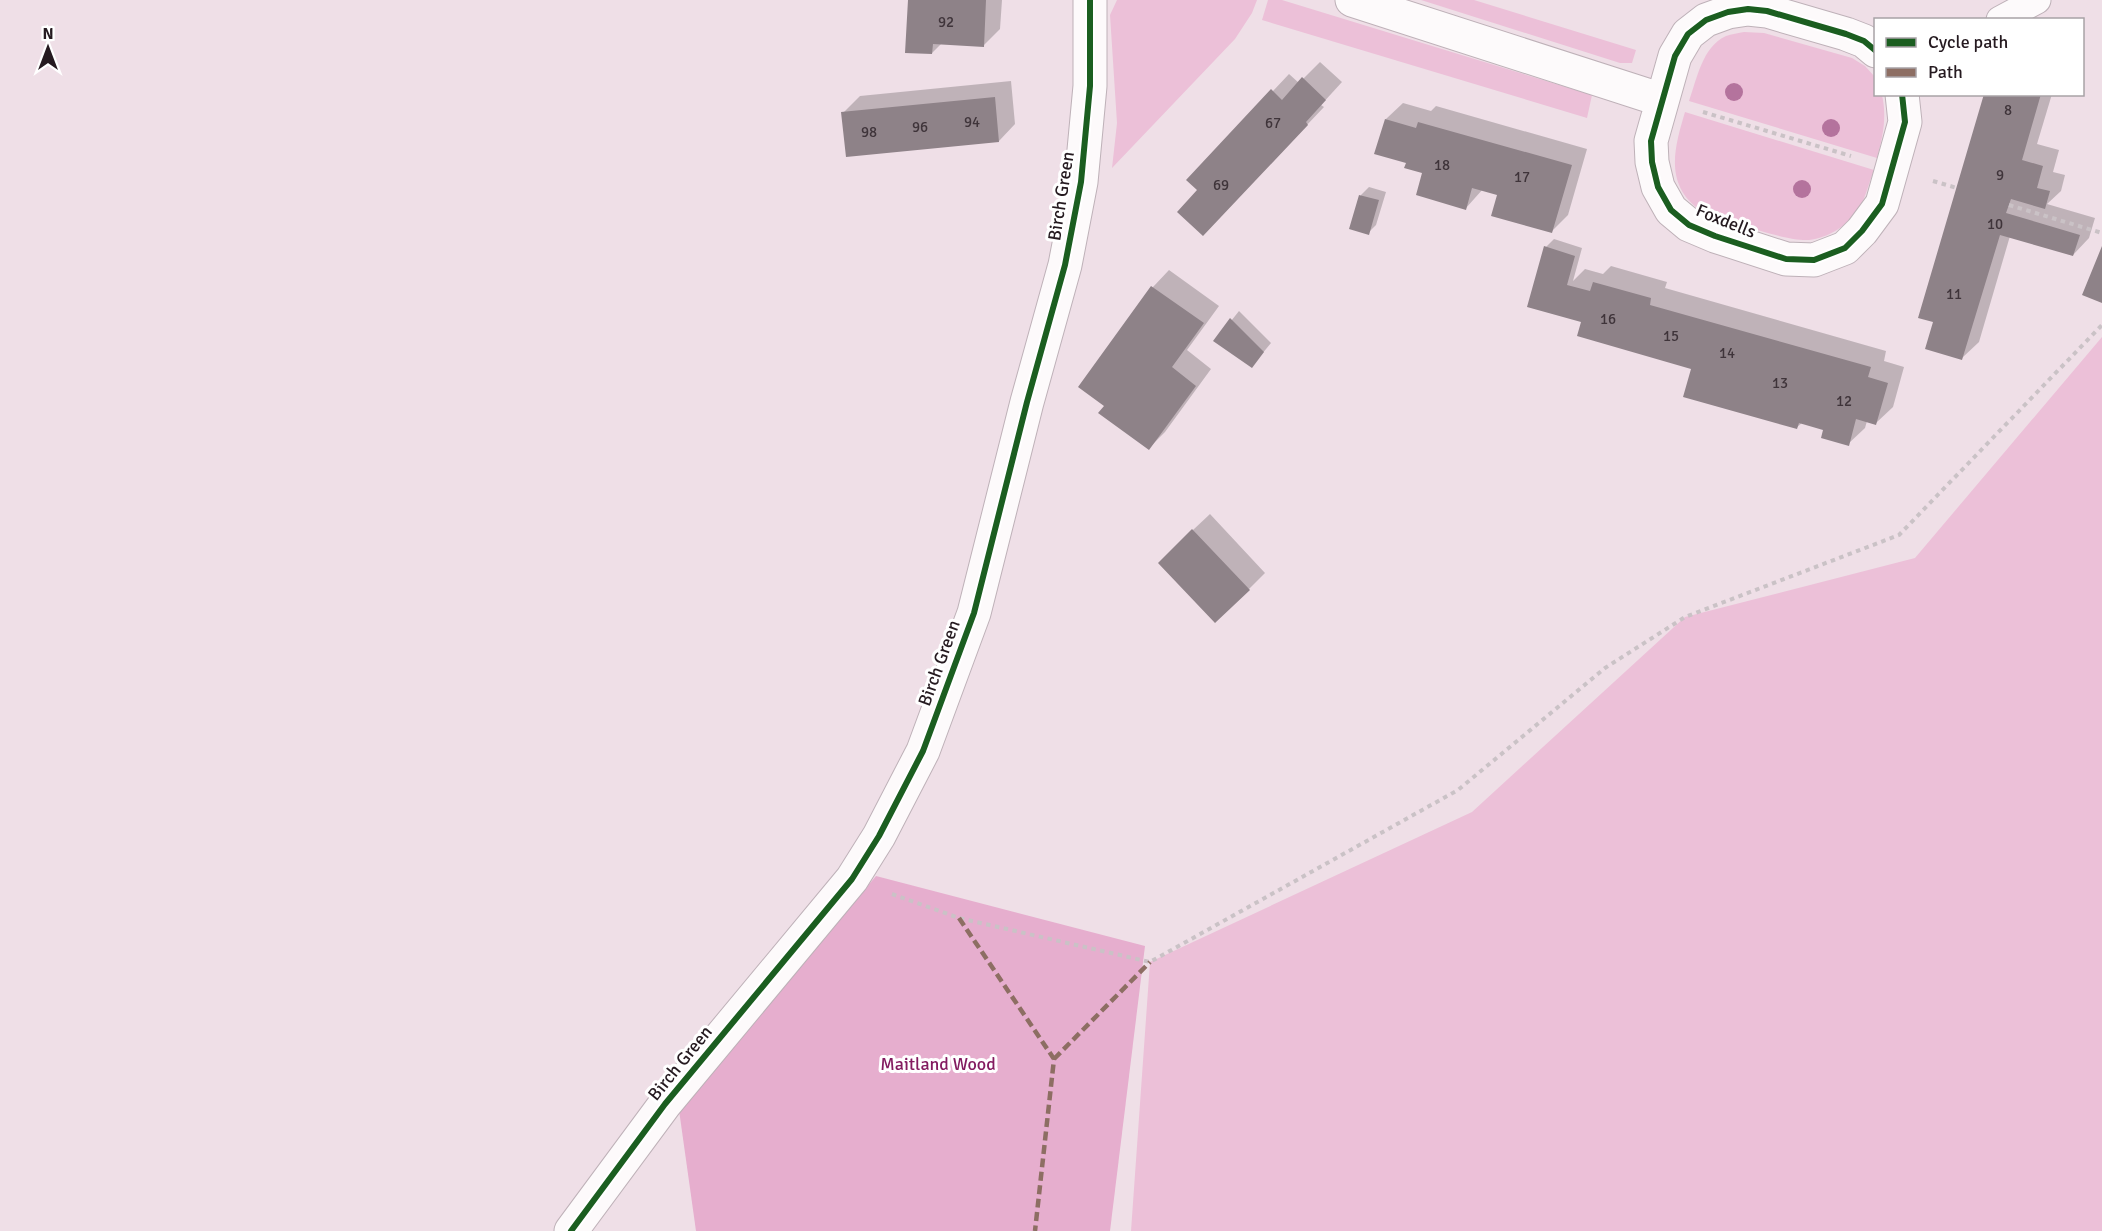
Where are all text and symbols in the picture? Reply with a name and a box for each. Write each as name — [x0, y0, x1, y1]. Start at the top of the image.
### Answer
house number: 92 — [938, 13, 954, 31]
north arrow — [18, 18, 78, 78]
legend — [1874, 18, 2084, 96]
text: N — [42, 24, 54, 44]
text: Cycle path — [1928, 31, 2008, 53]
text: Path — [1928, 61, 1963, 83]
house number: 8 — [2004, 101, 2012, 119]
house number: 94 — [964, 113, 980, 131]
house number: 67 — [1265, 114, 1281, 132]
house number: 96 — [912, 118, 928, 136]
house number: 98 — [861, 123, 877, 141]
street label: Birch Green — [1043, 150, 1079, 242]
house number: 18 — [1434, 156, 1450, 174]
house number: 9 — [1996, 166, 2004, 184]
house number: 17 — [1514, 168, 1530, 186]
house number: 69 — [1213, 176, 1229, 194]
street label: Foxdells — [1693, 199, 1759, 243]
house number: 10 — [1987, 215, 2003, 233]
house number: 11 — [1946, 285, 1962, 303]
house number: 16 — [1600, 310, 1616, 328]
house number: 15 — [1663, 327, 1679, 345]
house number: 14 — [1719, 344, 1735, 362]
house number: 13 — [1772, 374, 1788, 392]
house number: 12 — [1836, 392, 1852, 410]
street label: Birch Green — [913, 617, 965, 709]
street label: Birch Green — [643, 1021, 717, 1105]
park label: Maitland Wood — [880, 1053, 996, 1075]

